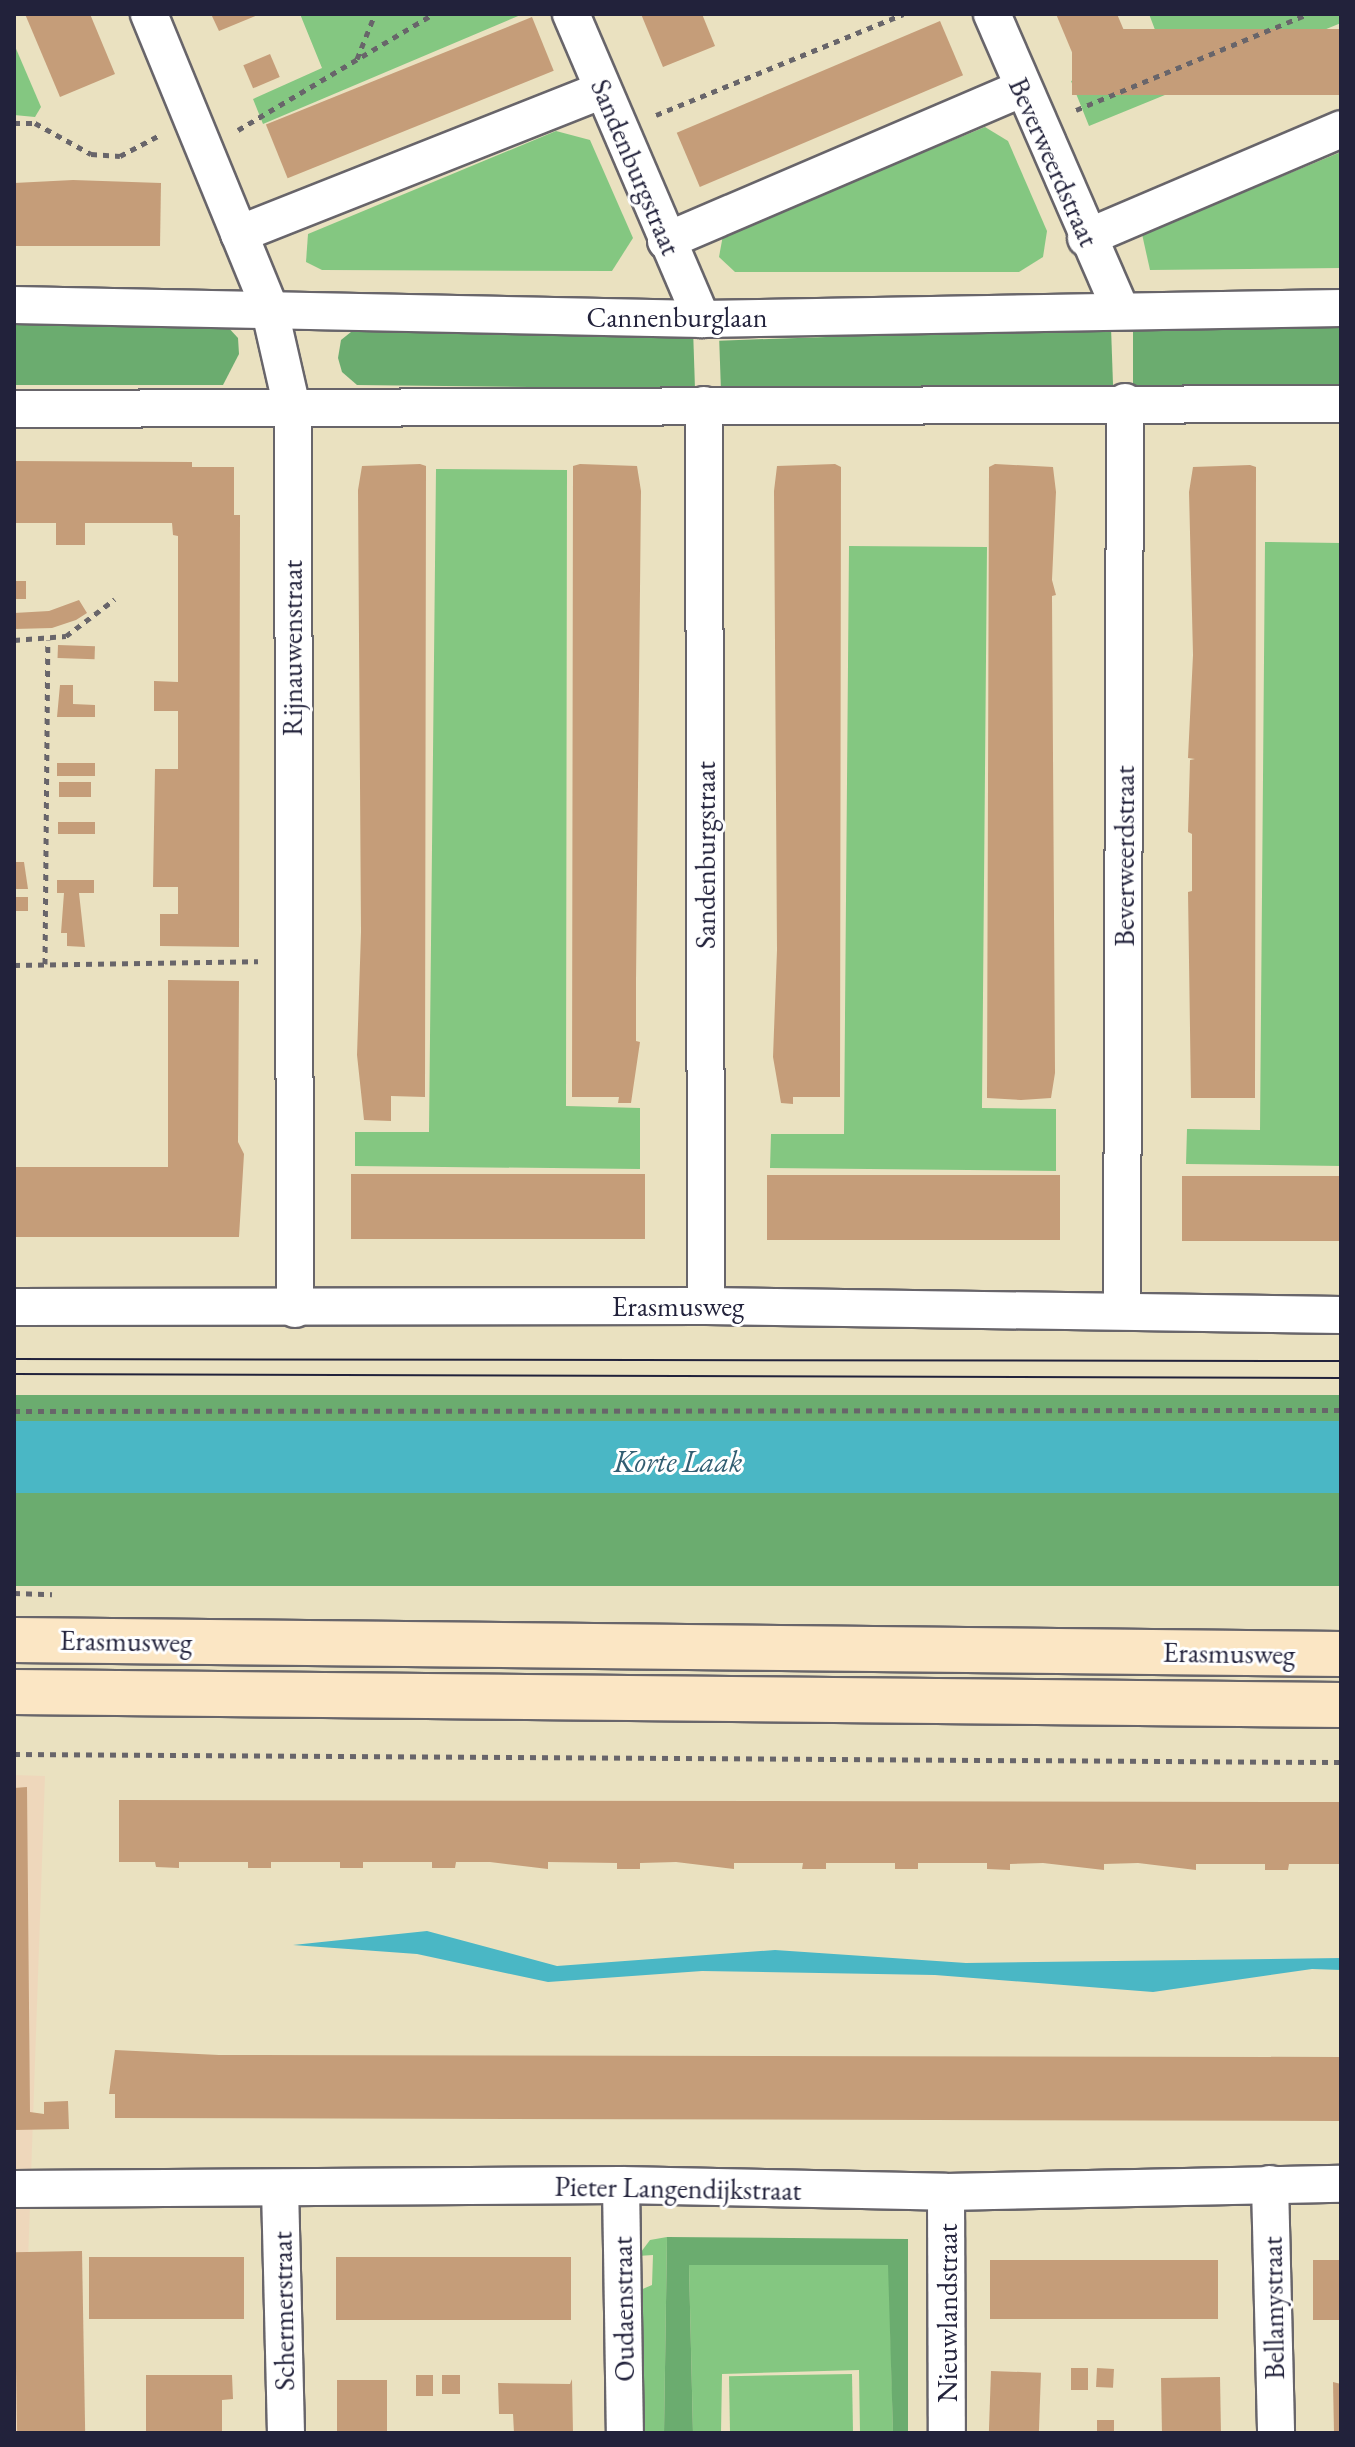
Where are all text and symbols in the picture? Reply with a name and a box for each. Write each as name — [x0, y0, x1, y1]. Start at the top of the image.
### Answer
street label: Beverweerdstraat — [1002, 72, 1106, 252]
street label: Sandenburgstraat — [584, 74, 688, 260]
street label: Cannenburglaan — [587, 300, 767, 334]
street label: Rijnauwenstraat — [275, 560, 309, 736]
street label: Sandenburgstraat — [688, 761, 722, 949]
street label: Beverweerdstraat — [1107, 765, 1141, 947]
street label: Erasmusweg — [612, 1289, 744, 1323]
water label: Korte Laak — [614, 1444, 742, 1480]
street label: Erasmusweg — [59, 1623, 193, 1659]
street label: Erasmusweg — [1162, 1635, 1296, 1671]
street label: Pieter Langendijkstraat — [554, 2169, 802, 2207]
street label: Nieuwlandstraat — [930, 2223, 964, 2403]
street label: Schermerstraat — [265, 2231, 301, 2391]
street label: Oudaenstraat — [605, 2236, 641, 2382]
street label: Bellamystraat — [1255, 2236, 1291, 2380]

